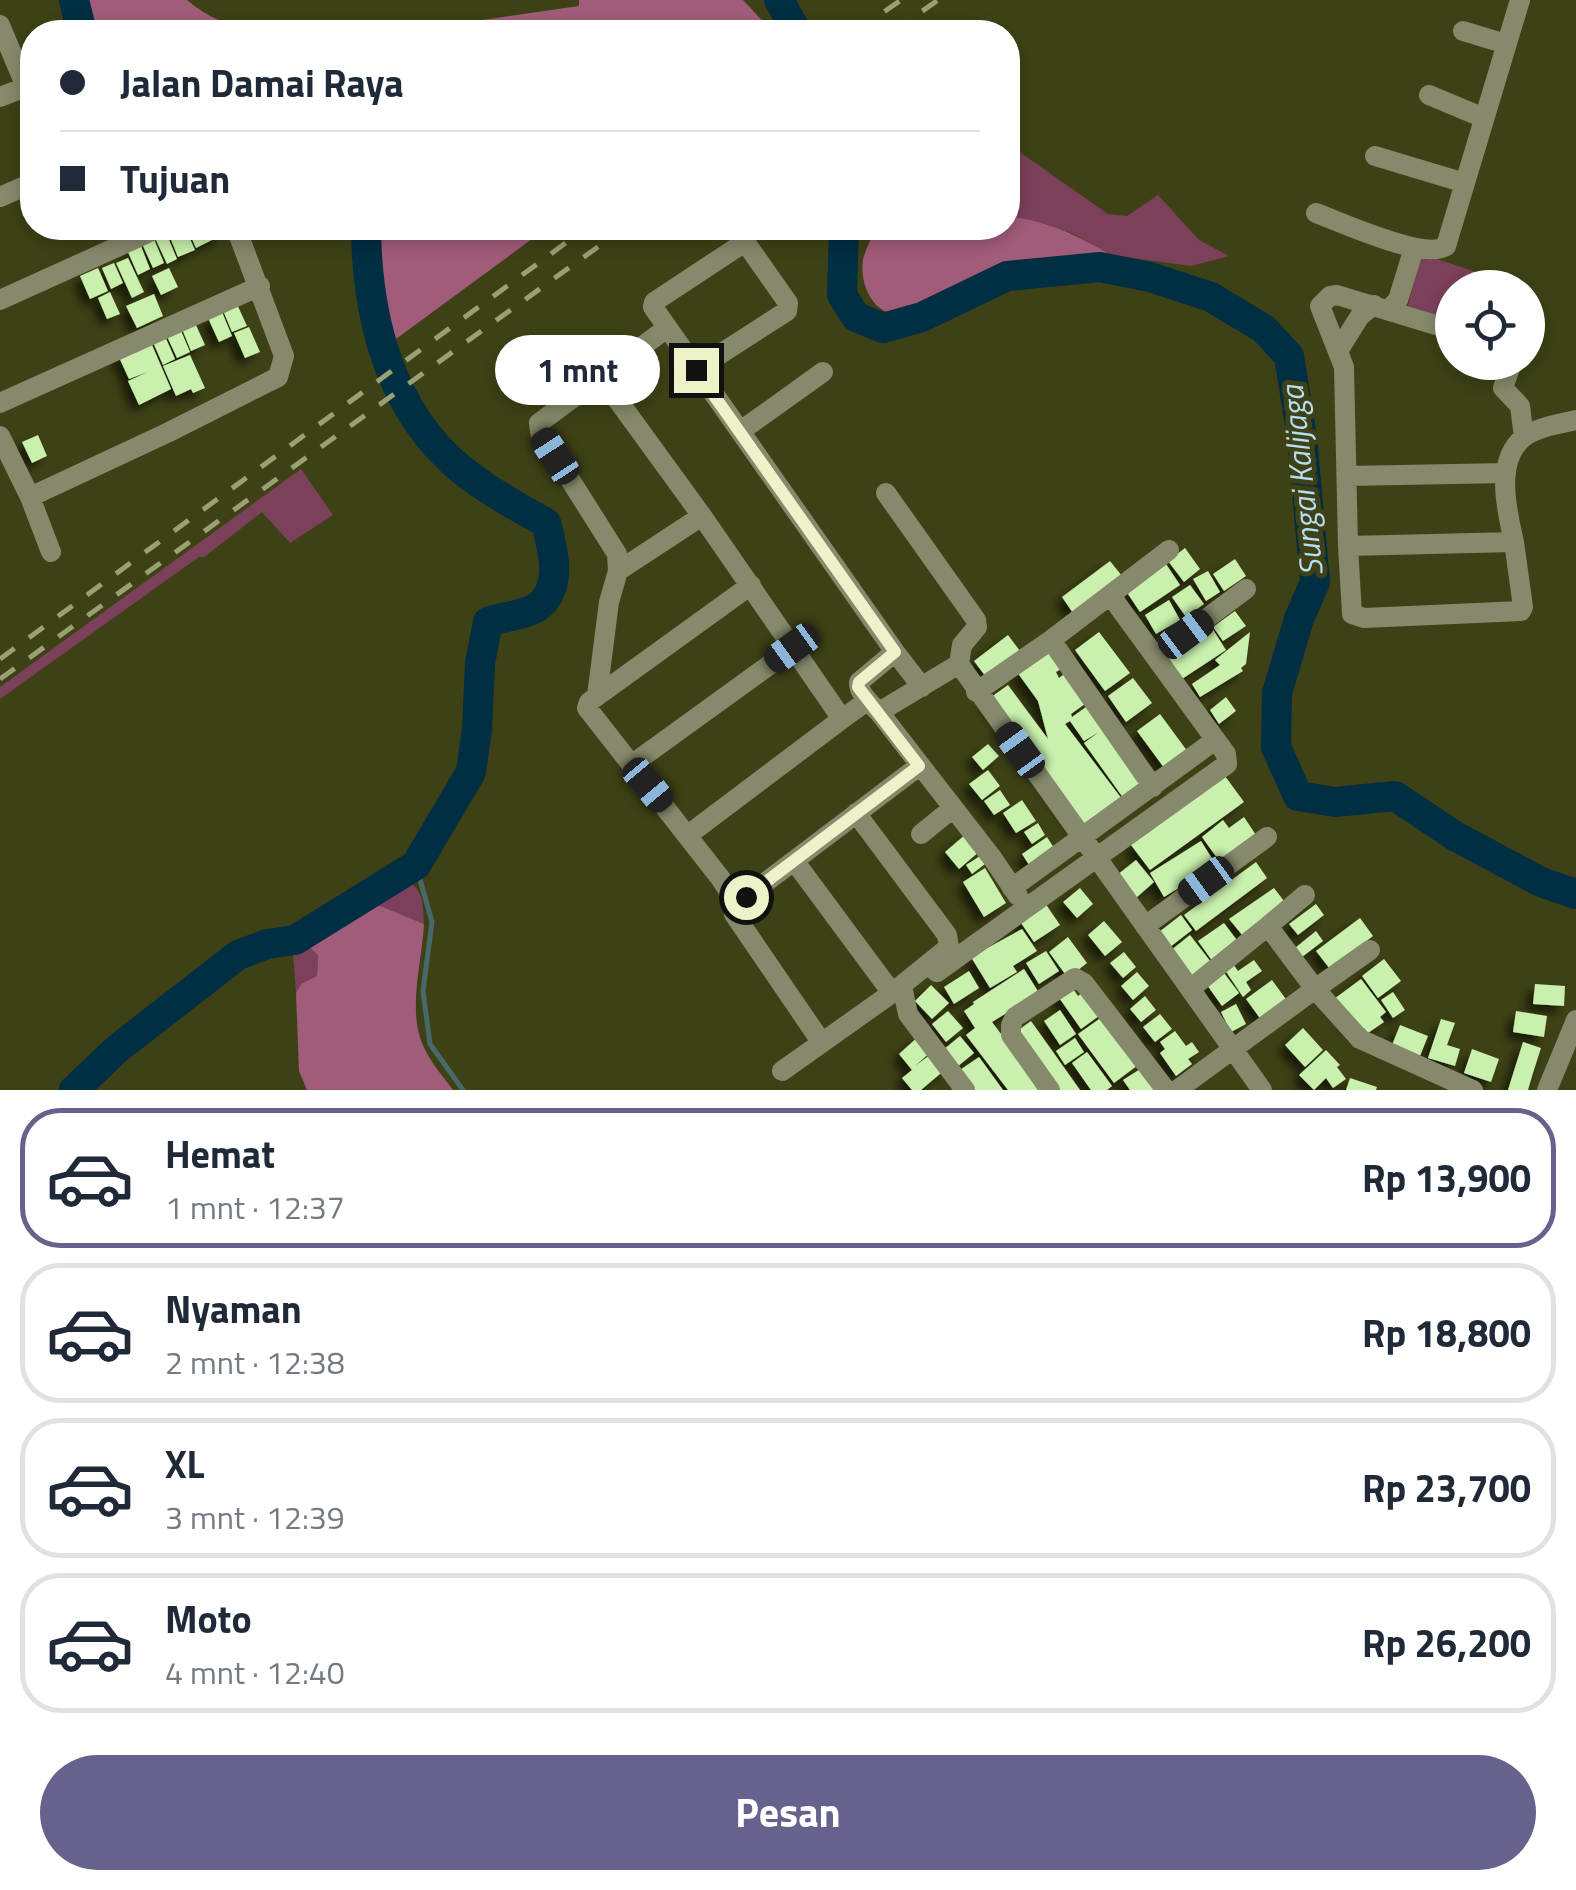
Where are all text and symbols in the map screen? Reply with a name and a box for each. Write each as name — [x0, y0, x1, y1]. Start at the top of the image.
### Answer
text: Jalan Damai Raya — [120, 54, 404, 112]
text: Tujuan — [120, 150, 230, 208]
map controls — [1435, 270, 1545, 380]
button: locate — [1435, 270, 1545, 380]
callout: 1 mnt — [496, 335, 661, 405]
text: 1 mnt — [537, 346, 618, 394]
route end — [674, 348, 719, 393]
water label: Sungai Kalijaga — [1267, 381, 1335, 579]
car — [526, 423, 584, 489]
car — [1153, 604, 1219, 664]
car — [759, 618, 825, 678]
car — [990, 717, 1050, 783]
car — [617, 752, 679, 818]
car — [1173, 851, 1239, 911]
route start — [724, 875, 769, 920]
text: Hemat — [165, 1125, 275, 1183]
icon: car — [45, 1133, 135, 1223]
text: Rp 13,900 — [1362, 1149, 1531, 1207]
text: 1 mnt · 12:37 — [165, 1183, 345, 1231]
text: Nyaman — [165, 1280, 302, 1338]
icon: car — [45, 1288, 135, 1378]
text: Rp 18,800 — [1362, 1304, 1531, 1362]
text: 2 mnt · 12:38 — [165, 1338, 345, 1386]
text: XL — [165, 1435, 205, 1493]
icon: car — [45, 1443, 135, 1533]
text: Rp 23,700 — [1362, 1459, 1531, 1517]
text: 3 mnt · 12:39 — [165, 1493, 345, 1541]
text: Moto — [165, 1590, 252, 1648]
icon: car — [45, 1598, 135, 1688]
text: Rp 26,200 — [1362, 1614, 1531, 1672]
text: 4 mnt · 12:40 — [165, 1648, 345, 1696]
button: Pesan — [40, 1755, 1536, 1870]

